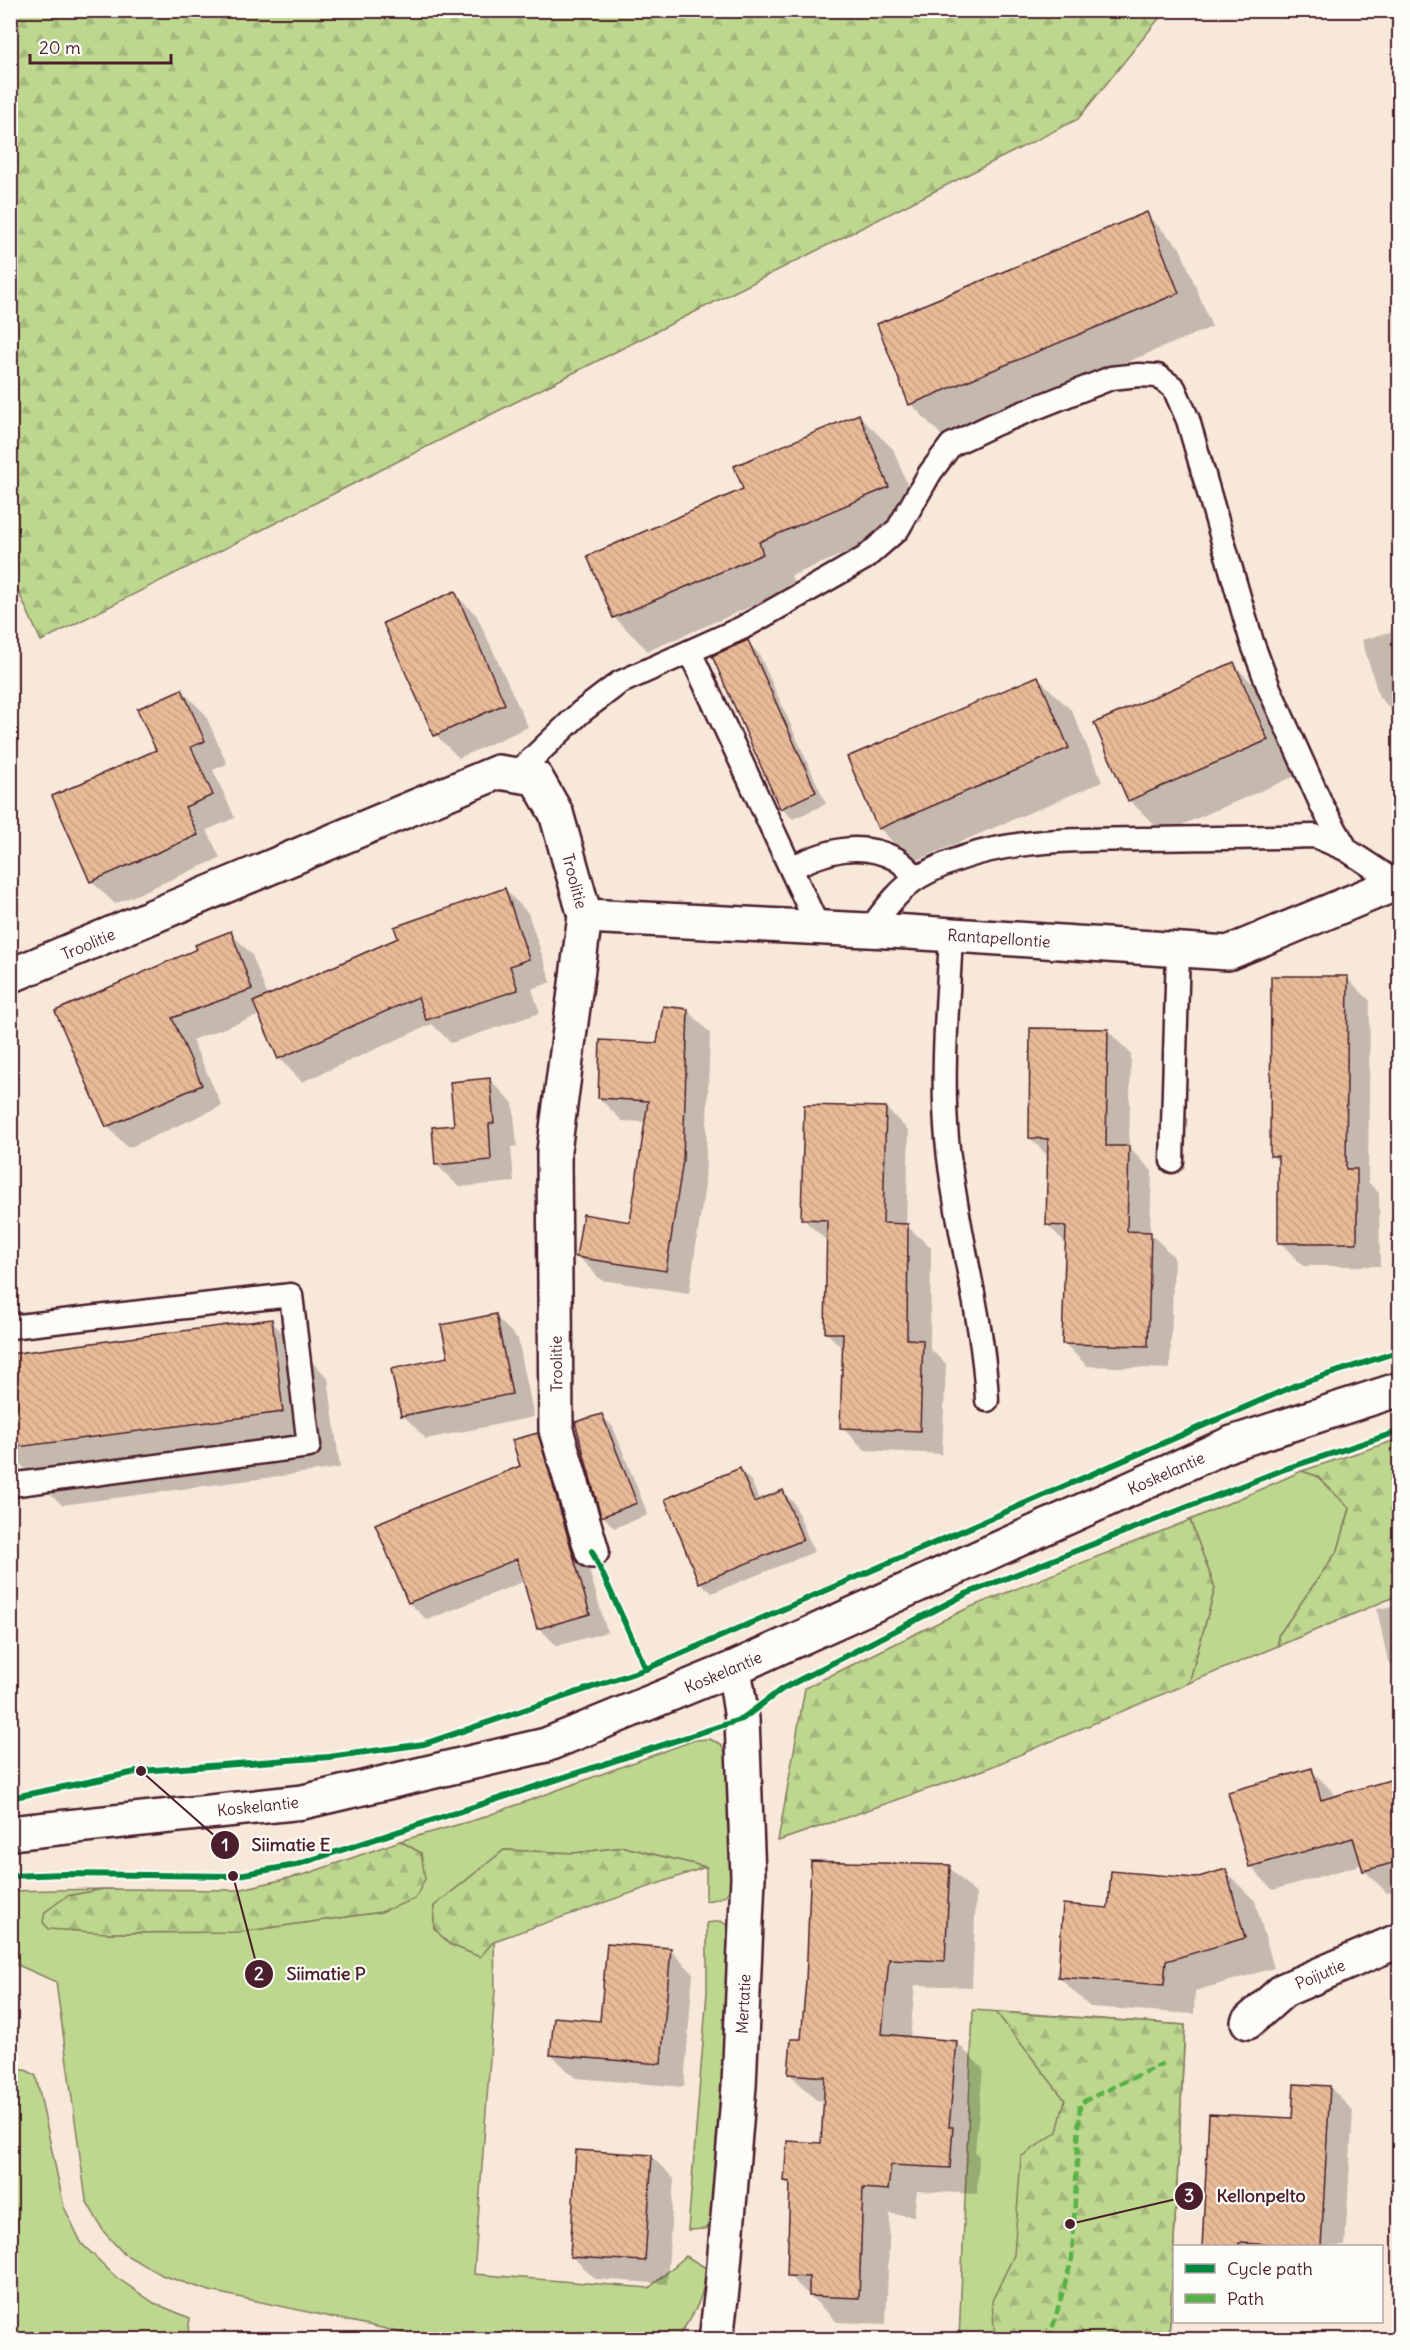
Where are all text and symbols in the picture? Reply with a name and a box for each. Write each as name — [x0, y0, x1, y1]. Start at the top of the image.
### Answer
scale bar — [30, 27, 171, 65]
text: 20 m — [39, 36, 81, 59]
street label: Troolitie — [558, 851, 592, 911]
street label: Troolitie — [58, 924, 118, 964]
street label: Rantapellontie — [947, 924, 1051, 952]
street label: Troolitie — [546, 1336, 566, 1392]
street label: Koskelantie — [1124, 1447, 1208, 1499]
street label: Koskelantie — [681, 1647, 765, 1697]
street label: Koskelantie — [216, 1792, 300, 1820]
callout: Siimatie E — [210, 1827, 343, 1863]
text: 1 — [221, 1833, 229, 1856]
text: Siimatie E — [252, 1833, 331, 1856]
street label: Poijutie — [1292, 1955, 1348, 1993]
callout: Siimatie P — [244, 1956, 377, 1992]
text: 2 — [254, 1962, 264, 1985]
text: Siimatie P — [286, 1962, 366, 1985]
street label: Mertatie — [731, 1973, 755, 2035]
callout: Kellonpelto — [1174, 2178, 1317, 2214]
text: 3 — [1184, 2184, 1194, 2207]
text: Kellonpelto — [1216, 2184, 1306, 2207]
legend — [1173, 2245, 1383, 2323]
text: Cycle path — [1227, 2257, 1313, 2280]
text: Path — [1227, 2287, 1264, 2310]

